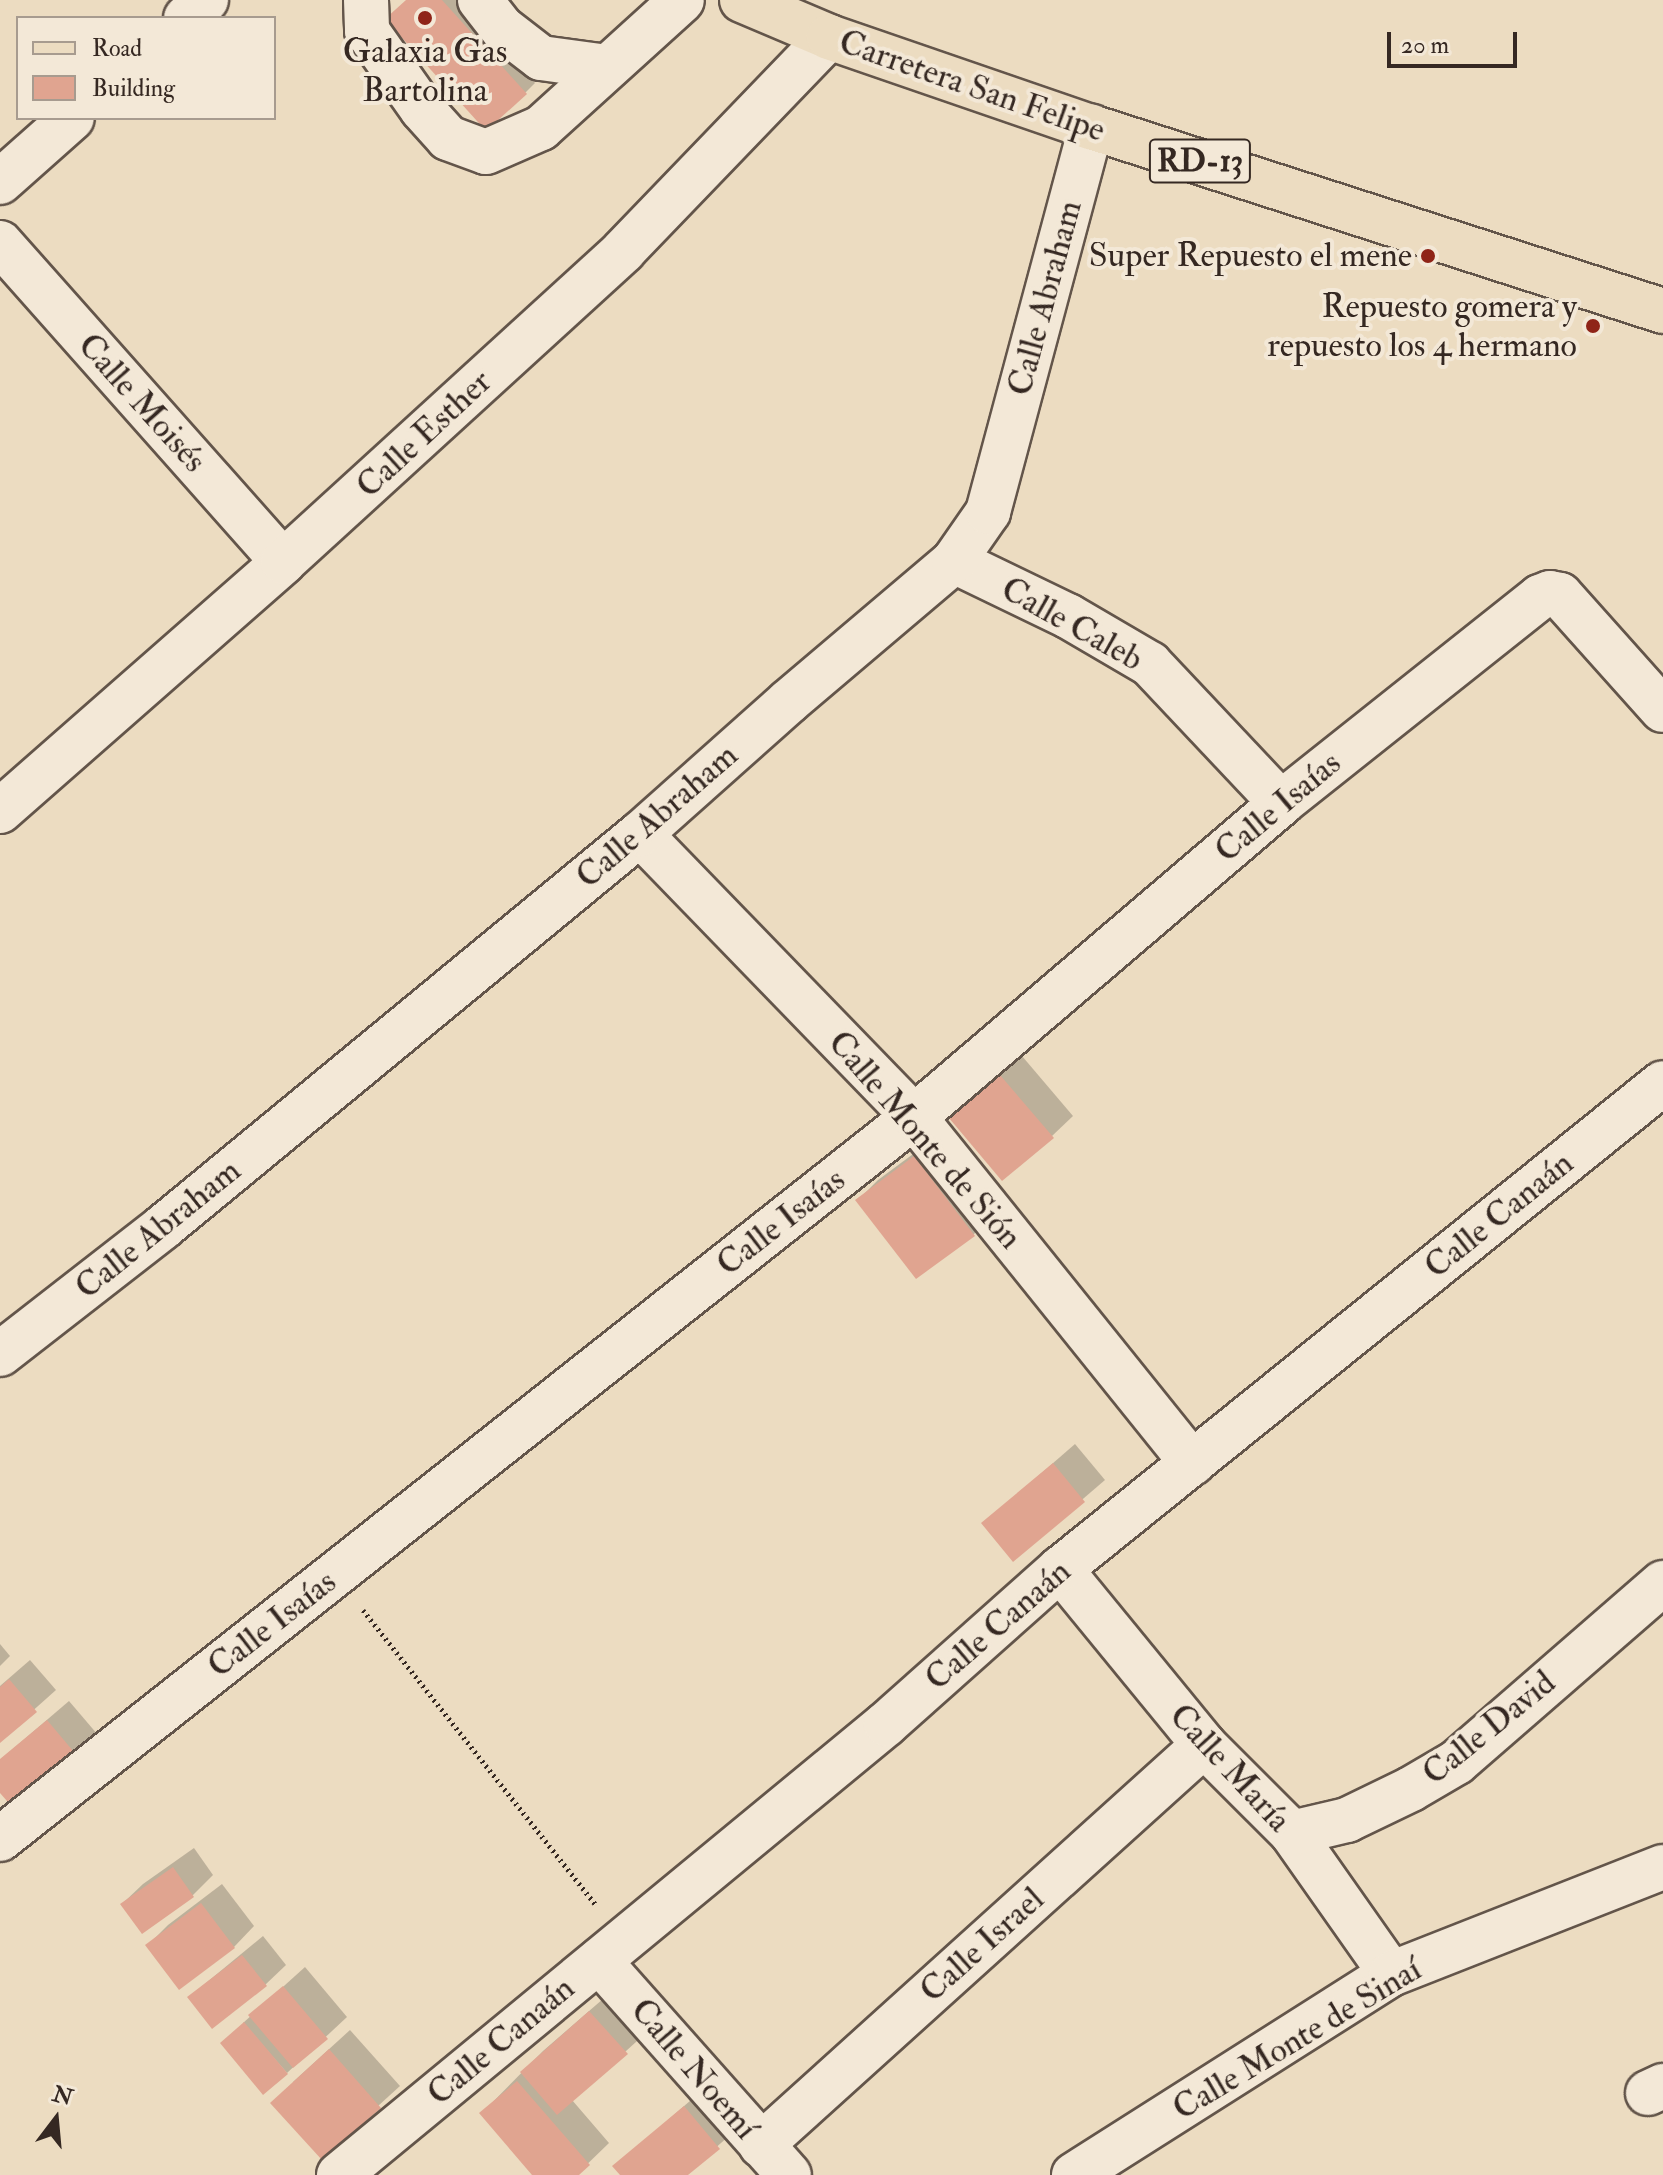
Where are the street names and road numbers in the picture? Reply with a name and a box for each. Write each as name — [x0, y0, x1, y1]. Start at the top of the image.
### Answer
street label: Carretera San Felipe — [834, 21, 1110, 151]
road number: RD-13 — [1148, 133, 1252, 189]
street label: Calle Abraham — [999, 196, 1091, 400]
street label: Calle Moisés — [69, 325, 215, 481]
street label: Calle Esther — [348, 361, 500, 507]
street label: Calle Caleb — [994, 568, 1150, 680]
street label: Calle Abraham — [568, 735, 746, 897]
street label: Calle Isaías — [1207, 743, 1349, 871]
street label: Calle Monte de Sión — [819, 1023, 1031, 1257]
street label: Calle Canaán — [1417, 1143, 1581, 1287]
street label: Calle Abraham — [67, 1150, 249, 1308]
street label: Calle Isaías — [709, 1159, 853, 1285]
street label: Calle Canaán — [917, 1551, 1079, 1699]
street label: Calle Isaías — [200, 1561, 344, 1687]
street label: Calle David — [1414, 1662, 1564, 1794]
street label: Calle María — [1161, 1696, 1299, 1840]
street label: Calle Israel — [912, 1879, 1052, 2011]
street label: Calle Monte de Sinaí — [1166, 1949, 1428, 2129]
street label: Calle Canaán — [419, 1968, 583, 2114]
street label: Calle Noemí — [622, 1990, 766, 2148]

